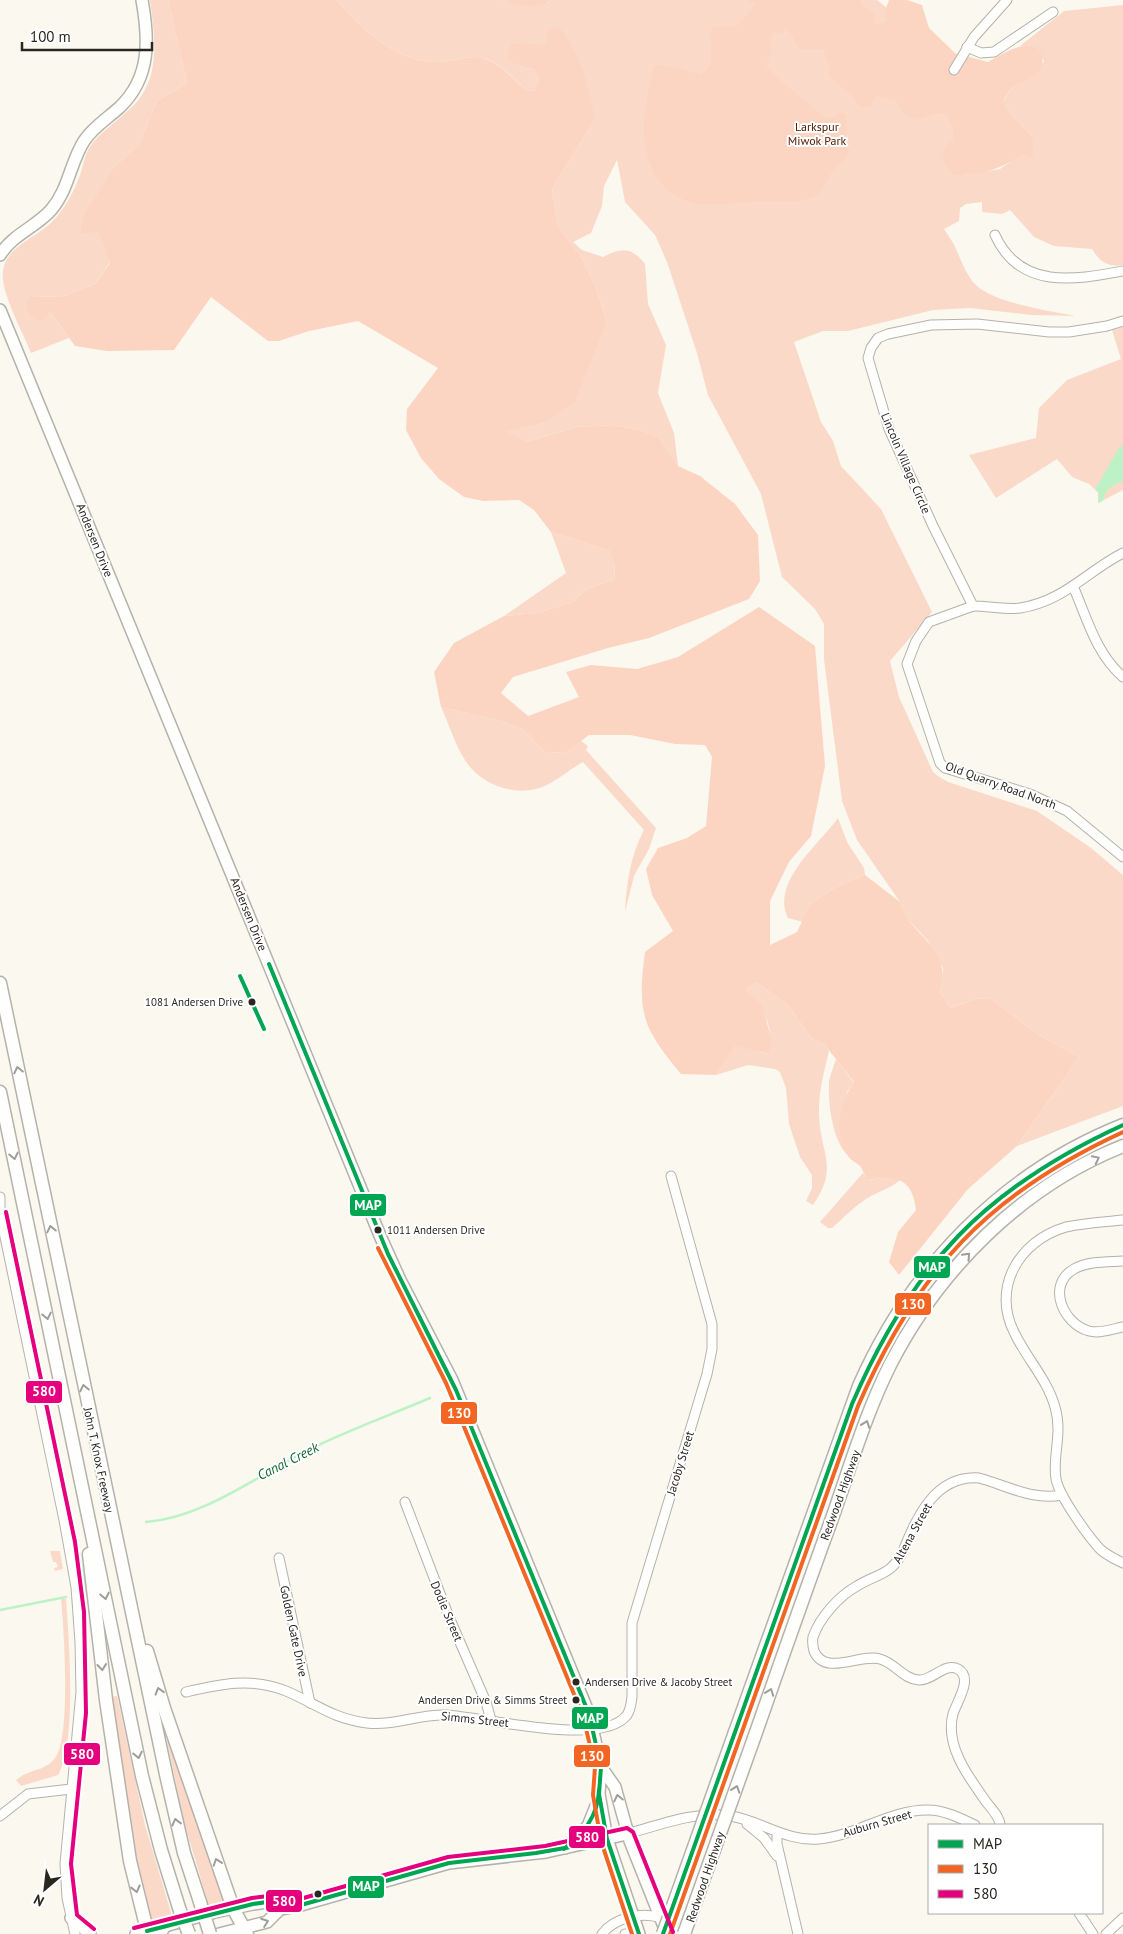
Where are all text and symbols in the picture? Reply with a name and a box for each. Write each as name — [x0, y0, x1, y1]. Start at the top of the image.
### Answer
scale bar — [22, 20, 152, 52]
text: 100 m — [30, 27, 71, 46]
park label: Larkspur Miwok Park — [788, 119, 846, 148]
street label: Lincoln Village Circle — [878, 410, 934, 516]
street label: Andersen Drive — [73, 501, 117, 579]
street label: Old Quarry Road North — [944, 758, 1058, 812]
street label: Andersen Drive — [227, 875, 271, 953]
place label: 1081 Andersen Drive — [145, 995, 243, 1009]
marker: 1081 Andersen Drive — [247, 997, 257, 1007]
one-way arrow — [13, 1065, 24, 1074]
one-way arrow — [8, 1152, 18, 1161]
one-way arrow — [1091, 1155, 1100, 1165]
line badge: MAP — [349, 1193, 387, 1217]
text: MAP — [354, 1196, 382, 1214]
place label: 1011 Andersen Drive — [387, 1223, 485, 1237]
one-way arrow — [46, 1224, 57, 1233]
marker: 1011 Andersen Drive — [373, 1225, 383, 1235]
one-way arrow — [961, 1252, 970, 1261]
line badge: MAP — [913, 1255, 951, 1279]
text: MAP — [918, 1258, 946, 1276]
line badge: 130 — [894, 1292, 932, 1316]
text: 130 — [901, 1295, 925, 1313]
one-way arrow — [41, 1311, 51, 1320]
line badge: 580 — [25, 1380, 63, 1404]
text: 580 — [32, 1382, 56, 1400]
one-way arrow — [79, 1383, 90, 1392]
line badge: 130 — [440, 1401, 478, 1425]
text: 130 — [447, 1404, 471, 1422]
street label: John T. Knox Freeway — [80, 1405, 118, 1515]
one-way arrow — [860, 1420, 870, 1429]
street label: Jacoby Street — [663, 1429, 697, 1498]
water label: Canal Creek — [254, 1438, 322, 1484]
street label: Redwood Highway — [817, 1447, 863, 1542]
street label: Altena Street — [889, 1500, 935, 1566]
street label: Dodie Street — [428, 1579, 466, 1643]
street label: Golden Gate Drive — [277, 1584, 311, 1678]
one-way arrow — [99, 1591, 110, 1600]
one-way arrow — [96, 1663, 107, 1671]
place label: Andersen Drive & Jacoby Street — [585, 1675, 732, 1689]
marker: Andersen Drive & Jacoby Street — [571, 1677, 581, 1687]
one-way arrow — [154, 1688, 164, 1696]
one-way arrow — [764, 1688, 774, 1697]
place label: Andersen Drive & Simms Street — [418, 1693, 567, 1707]
marker: Andersen Drive & Simms Street — [571, 1695, 581, 1705]
line badge: MAP — [571, 1706, 609, 1730]
street label: Simms Street — [440, 1708, 510, 1730]
text: MAP — [576, 1709, 604, 1727]
line badge: 580 — [63, 1742, 101, 1766]
line badge: 130 — [573, 1744, 611, 1768]
text: 580 — [70, 1745, 94, 1763]
text: 130 — [580, 1747, 604, 1765]
one-way arrow — [132, 1750, 143, 1759]
one-way arrow — [730, 1785, 740, 1794]
one-way arrow — [613, 1794, 624, 1803]
street label: Auburn Street — [841, 1806, 913, 1840]
one-way arrow — [172, 1818, 182, 1826]
legend — [928, 1824, 1103, 1914]
line badge: 580 — [568, 1825, 606, 1849]
text: 580 — [575, 1828, 599, 1846]
street label: Redwood Highway — [682, 1829, 728, 1924]
text: MAP — [973, 1834, 1002, 1853]
one-way arrow — [213, 1858, 223, 1866]
text: 130 — [973, 1859, 998, 1878]
north arrow — [20, 1864, 70, 1914]
line badge: MAP — [347, 1875, 385, 1899]
text: MAP — [352, 1877, 380, 1895]
text: 580 — [973, 1884, 998, 1903]
one-way arrow — [130, 1885, 141, 1894]
line badge: 580 — [265, 1889, 303, 1913]
unlabelled marker — [313, 1889, 323, 1899]
text: N — [31, 1890, 47, 1911]
text: 580 — [272, 1892, 296, 1910]
one-way arrow — [260, 1918, 269, 1928]

